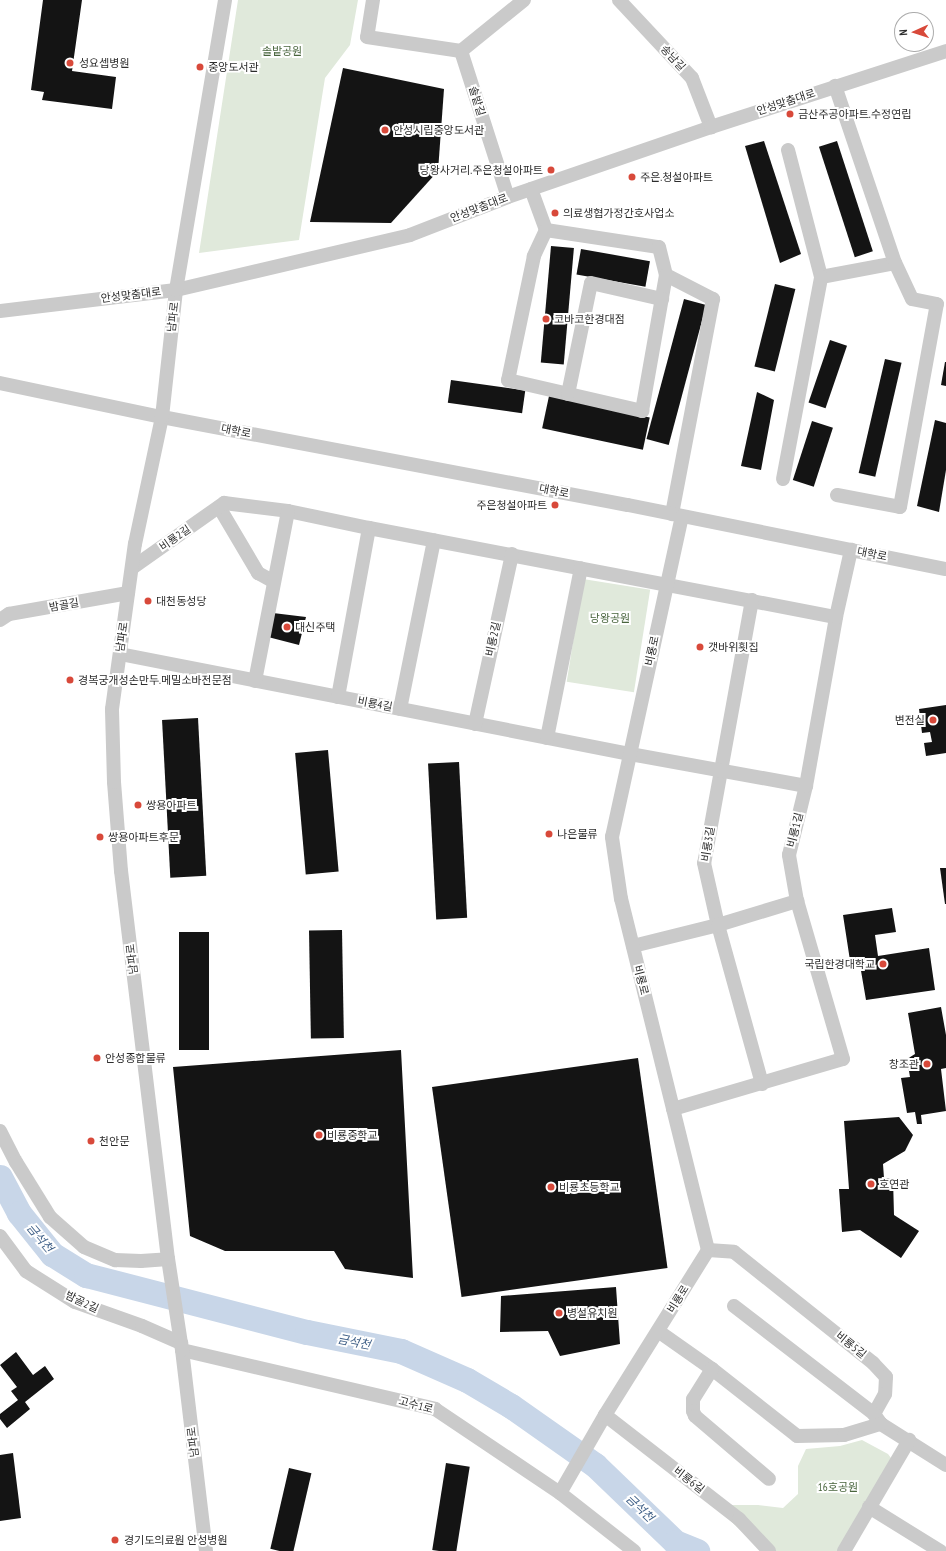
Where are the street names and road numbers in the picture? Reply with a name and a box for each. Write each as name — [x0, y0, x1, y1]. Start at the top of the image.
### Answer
street label: 송남길 — [658, 42, 688, 74]
street label: 솔밭길 — [466, 85, 488, 117]
street label: 안성맞춤대로 — [755, 86, 817, 118]
street label: 안성맞춤대로 — [448, 191, 510, 225]
street label: 안성맞춤대로 — [100, 285, 162, 305]
street label: 남파로 — [165, 301, 181, 333]
street label: 대학로 — [220, 422, 252, 440]
street label: 대학로 — [538, 482, 570, 500]
street label: 비룡2길 — [157, 522, 193, 554]
street label: 대학로 — [856, 545, 888, 563]
street label: 밤골길 — [48, 596, 80, 614]
street label: 비룡2길 — [483, 620, 503, 658]
street label: 남파로 — [113, 621, 131, 653]
street label: 비룡로 — [642, 635, 662, 667]
street label: 비룡4길 — [356, 694, 394, 714]
street label: 비룡1길 — [784, 811, 806, 849]
street label: 비룡3길 — [699, 826, 717, 862]
street label: 남파로 — [124, 943, 140, 975]
street label: 비룡로 — [631, 964, 651, 996]
street label: 비룡로 — [664, 1283, 692, 1315]
street label: 밤골2길 — [63, 1289, 101, 1315]
street label: 비룡5길 — [833, 1329, 869, 1361]
street label: 고수1로 — [397, 1394, 435, 1416]
street label: 남파로 — [185, 1426, 201, 1458]
street label: 비룡6길 — [671, 1464, 707, 1496]

